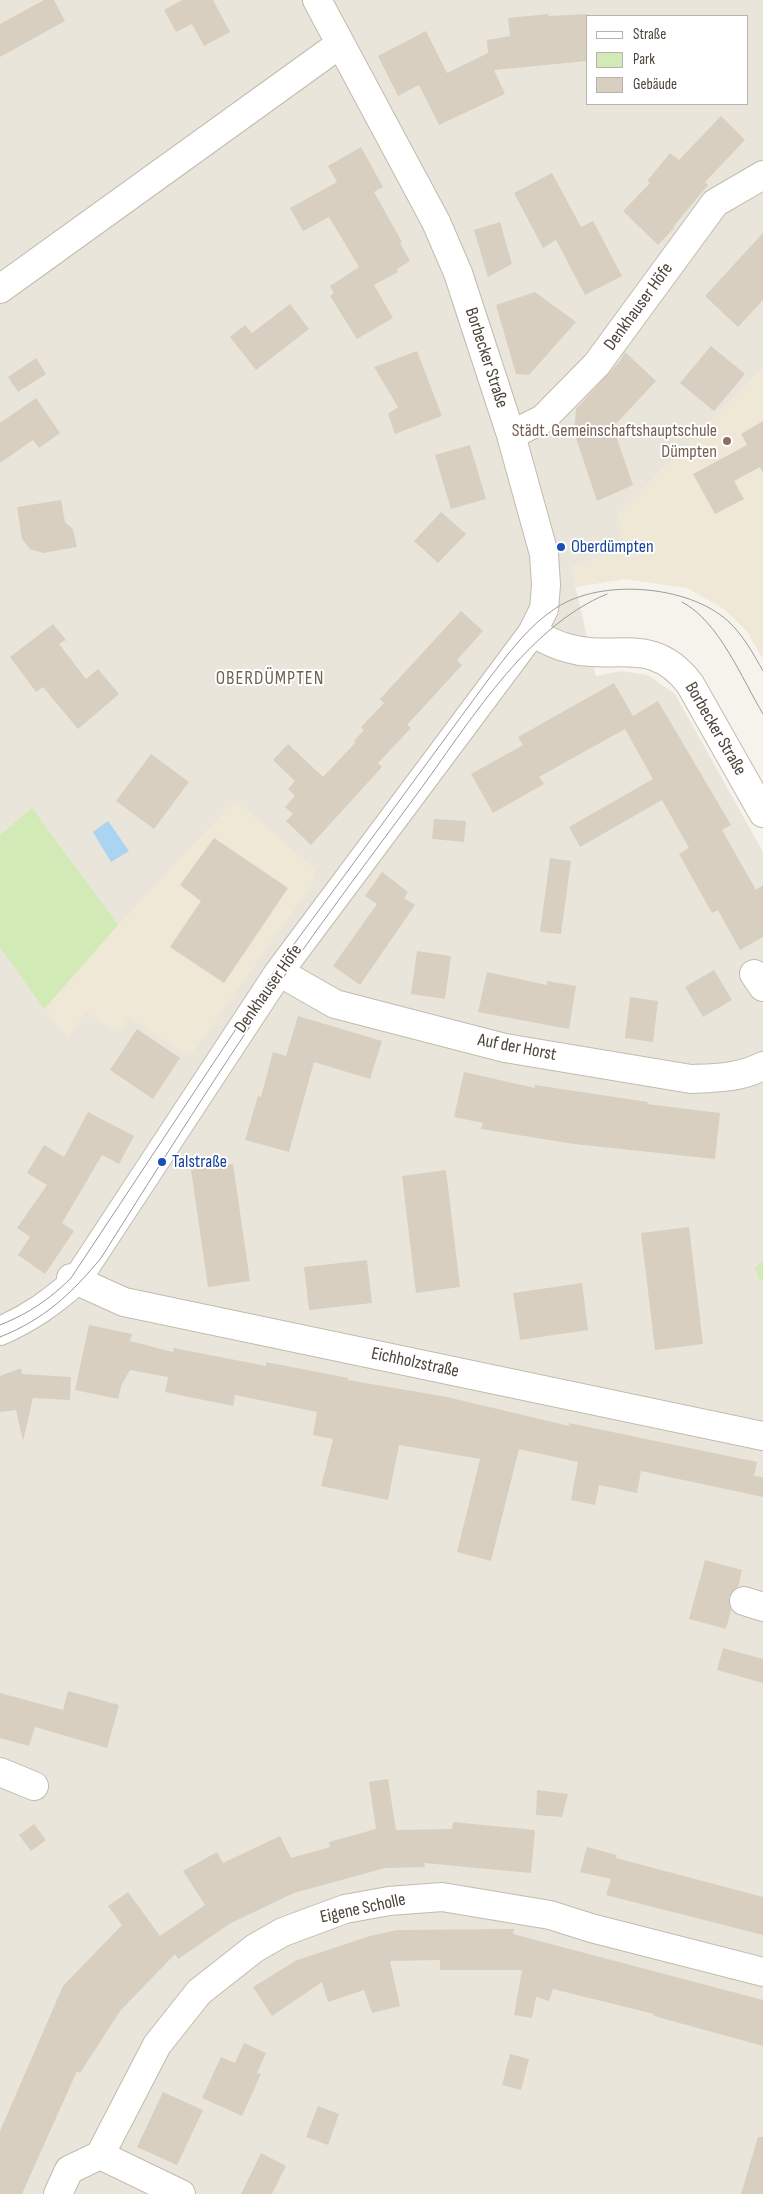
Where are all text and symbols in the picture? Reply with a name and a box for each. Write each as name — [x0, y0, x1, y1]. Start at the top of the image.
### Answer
legend — [586, 15, 748, 105]
text: Straße — [633, 25, 666, 44]
text: Park — [633, 50, 655, 69]
text: Gebäude — [633, 75, 677, 94]
street label: Denkhauser Höfe — [600, 259, 678, 355]
street label: Borbecker Straße — [460, 305, 512, 411]
place label: Städt. Gemeinschaftshauptschule Dümpten — [512, 420, 717, 462]
marker: Städt. Gemeinschaftshauptschule Dümpten — [721, 435, 733, 447]
place label: Oberdümpten — [571, 536, 654, 558]
marker: Oberdümpten — [555, 541, 567, 553]
district label: OBERDÜMPTEN — [214, 668, 326, 690]
street label: Borbecker Straße — [680, 678, 750, 780]
street label: Denkhauser Höfe — [231, 941, 307, 1037]
street label: Auf der Horst — [476, 1030, 558, 1066]
place label: Talstraße — [172, 1151, 227, 1173]
marker: Talstraße — [156, 1156, 168, 1168]
street label: Eichholzstraße — [369, 1343, 461, 1383]
street label: Eigene Scholle — [318, 1889, 408, 1929]

